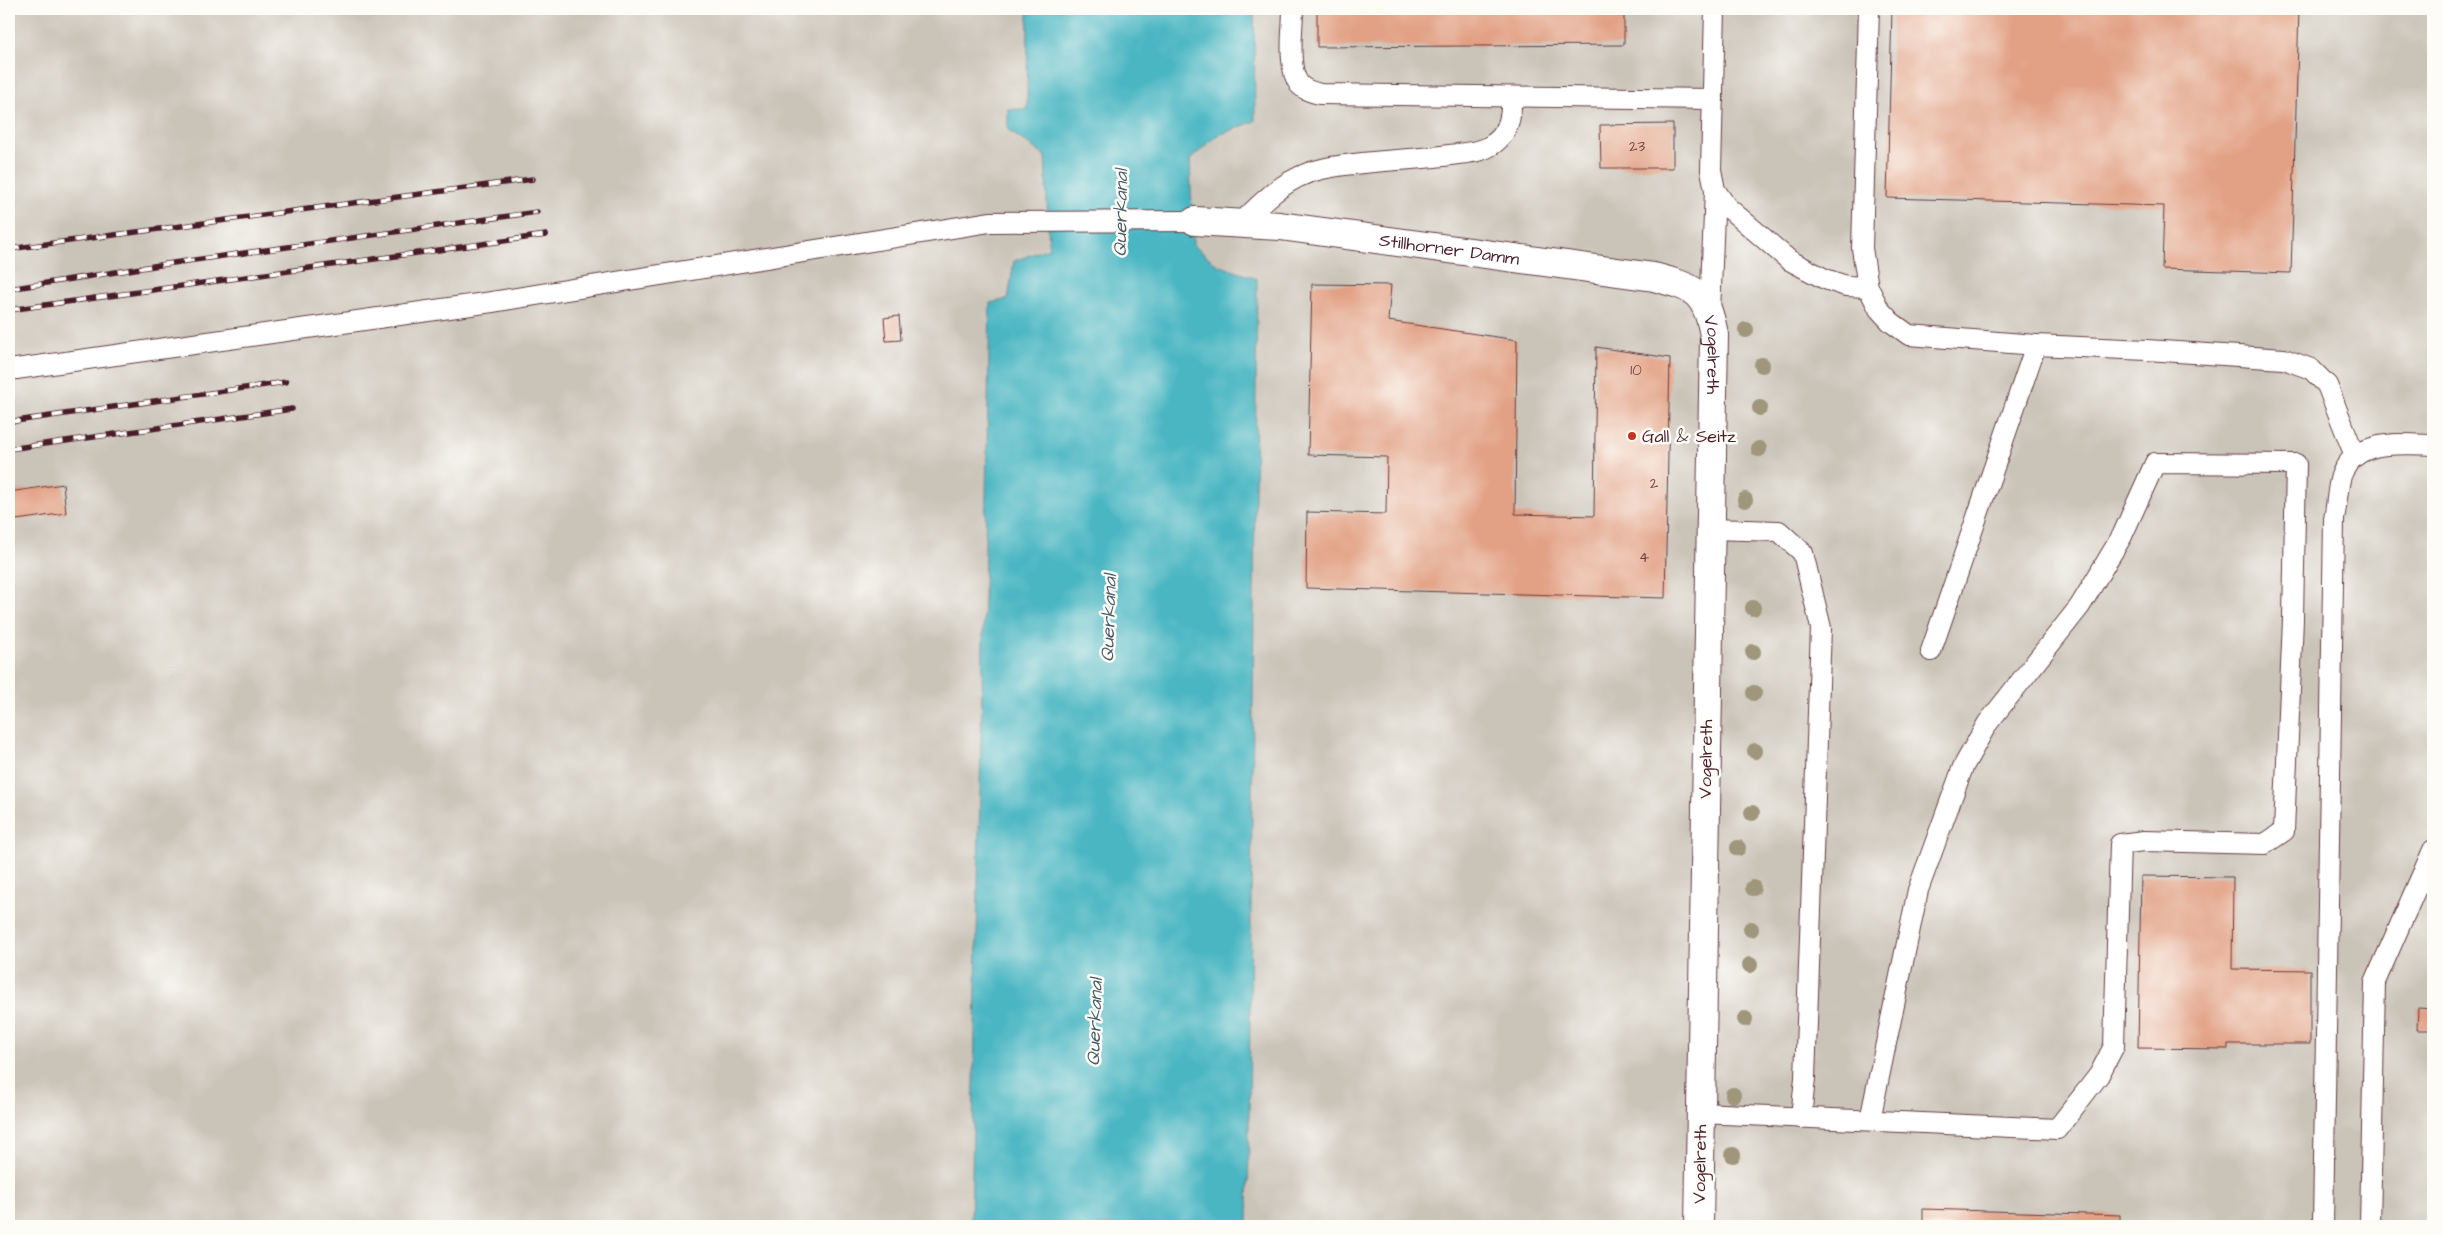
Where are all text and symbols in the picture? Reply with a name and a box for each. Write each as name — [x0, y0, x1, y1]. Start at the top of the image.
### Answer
house number: 23 — [1629, 136, 1645, 157]
water label: Querkanal — [1107, 166, 1135, 257]
street label: Stillhorner Damm — [1378, 227, 1521, 271]
street label: Vogelreth — [1697, 312, 1727, 395]
house number: 10 — [1630, 360, 1642, 381]
place label: Gall & Seitz — [1642, 424, 1736, 449]
marker: Gall & Seitz — [1626, 430, 1638, 442]
house number: 2 — [1650, 473, 1659, 494]
house number: 4 — [1639, 547, 1649, 568]
water label: Querkanal — [1094, 571, 1124, 662]
street label: Vogelreth — [1693, 719, 1720, 799]
water label: Querkanal — [1080, 975, 1110, 1066]
street label: Vogelreth — [1687, 1124, 1714, 1204]

